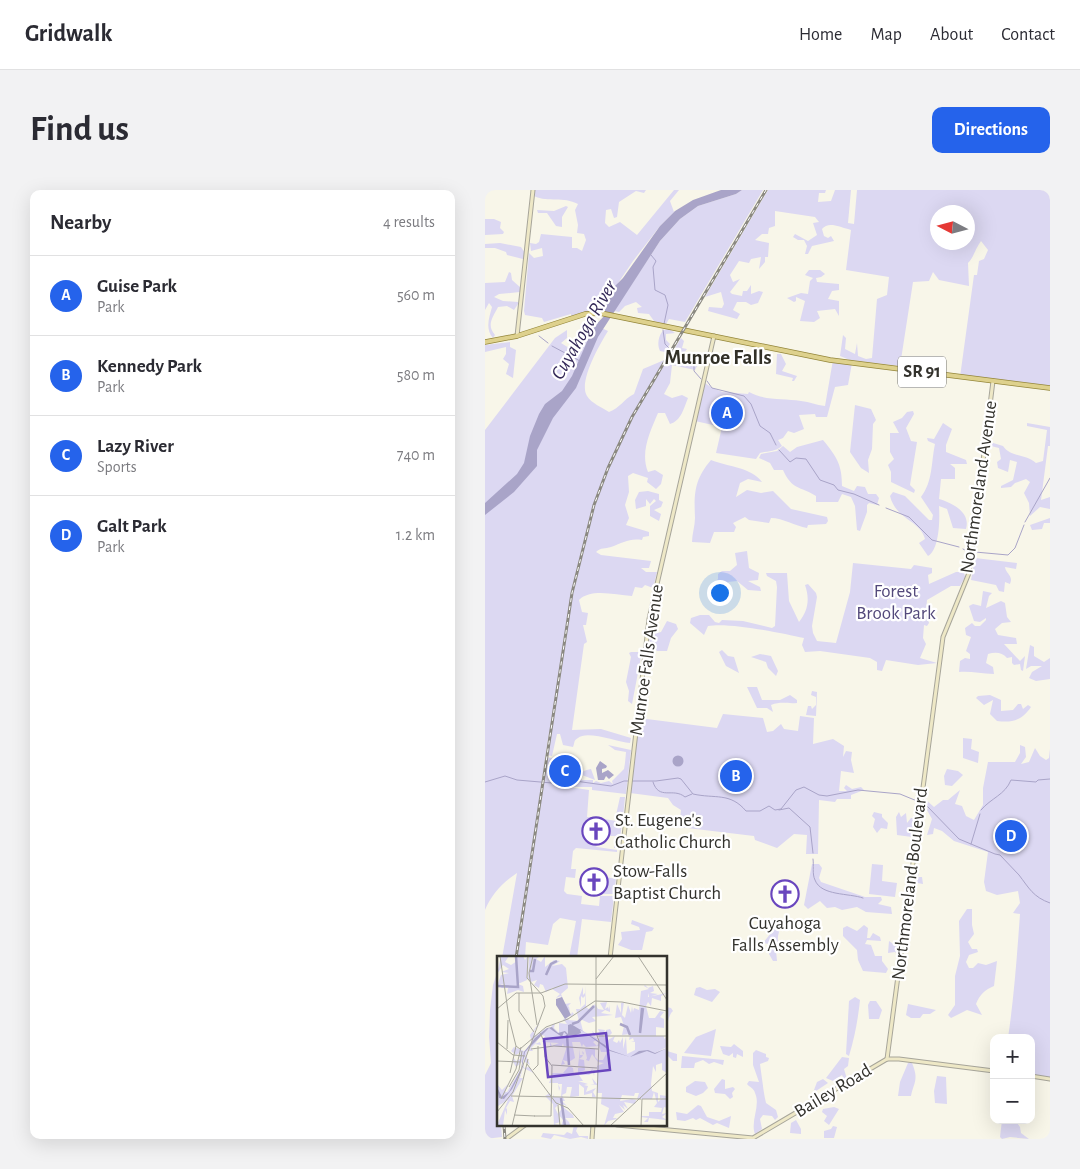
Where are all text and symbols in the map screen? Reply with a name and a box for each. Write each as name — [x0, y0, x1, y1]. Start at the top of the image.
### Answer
text: Gridwalk — [25, 22, 112, 46]
text: Home — [799, 26, 842, 44]
text: Map — [870, 26, 902, 44]
text: About — [930, 26, 973, 44]
text: Contact — [1001, 26, 1055, 44]
button: Directions — [932, 107, 1050, 153]
text: Find us — [30, 112, 129, 147]
north arrow — [930, 205, 975, 250]
text: Nearby — [50, 212, 111, 233]
text: 4 results — [383, 214, 435, 230]
text: Guise Park — [97, 277, 177, 296]
water label: Cuyahoga River — [548, 277, 621, 383]
text: A — [61, 287, 71, 303]
text: 560 m — [397, 287, 435, 303]
text: Park — [97, 299, 125, 315]
district label: Munroe Falls — [664, 347, 772, 368]
road number: SR 91 — [898, 356, 946, 388]
text: Kennedy Park — [97, 357, 202, 376]
text: B — [61, 367, 71, 383]
text: 580 m — [397, 367, 435, 383]
text: Park — [97, 379, 125, 395]
pin: A — [711, 394, 743, 432]
street label: Northmoreland Avenue — [957, 399, 1001, 575]
text: Lazy River — [97, 437, 174, 456]
text: C — [62, 447, 70, 463]
text: 740 m — [397, 447, 435, 463]
text: Sports — [97, 459, 137, 475]
text: Galt Park — [97, 517, 167, 536]
text: D — [61, 527, 71, 543]
text: 1.2 km — [396, 527, 435, 543]
text: Park — [97, 539, 125, 555]
your location — [707, 580, 733, 606]
park label: Forest Brook Park — [856, 582, 936, 623]
street label: Munroe Falls Avenue — [627, 583, 667, 737]
pin: C — [549, 752, 581, 790]
pin: B — [720, 757, 752, 795]
street label: Northmoreland Boulevard — [889, 787, 931, 981]
place label: St. Eugene's Catholic Church — [615, 811, 731, 852]
church icon: St. Eugene's Catholic Church — [581, 816, 611, 846]
pin: D — [995, 817, 1027, 855]
place label: Stow-Falls Baptist Church — [613, 862, 721, 903]
church icon: Stow-Falls Baptist Church — [579, 867, 609, 897]
church icon: Cuyahoga Falls Assembly — [770, 879, 800, 909]
place label: Cuyahoga Falls Assembly — [731, 914, 839, 955]
inset map — [497, 956, 667, 1126]
map controls — [990, 1034, 1035, 1124]
button: + — [990, 1034, 1035, 1079]
street label: Bailey Road — [791, 1061, 875, 1121]
button: − — [990, 1079, 1035, 1124]

